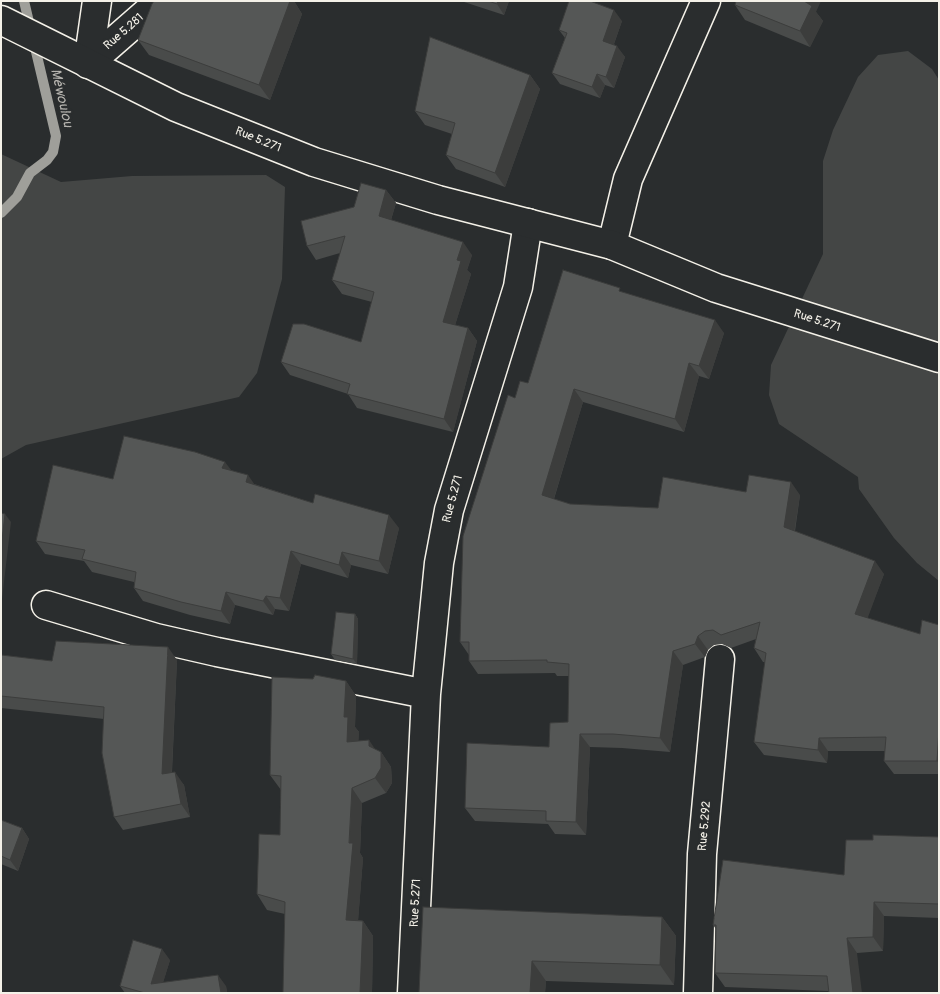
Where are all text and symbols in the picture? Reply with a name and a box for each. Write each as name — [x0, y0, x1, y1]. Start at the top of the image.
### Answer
street label: Rue 5.281 — [101, 11, 147, 53]
water label: Méwoulou — [46, 67, 76, 129]
street label: Rue 5.271 — [233, 124, 283, 156]
street label: Rue 5.271 — [792, 307, 842, 335]
street label: Rue 5.271 — [440, 474, 466, 524]
street label: Rue 5.292 — [696, 800, 714, 852]
street label: Rue 5.271 — [408, 878, 424, 928]

